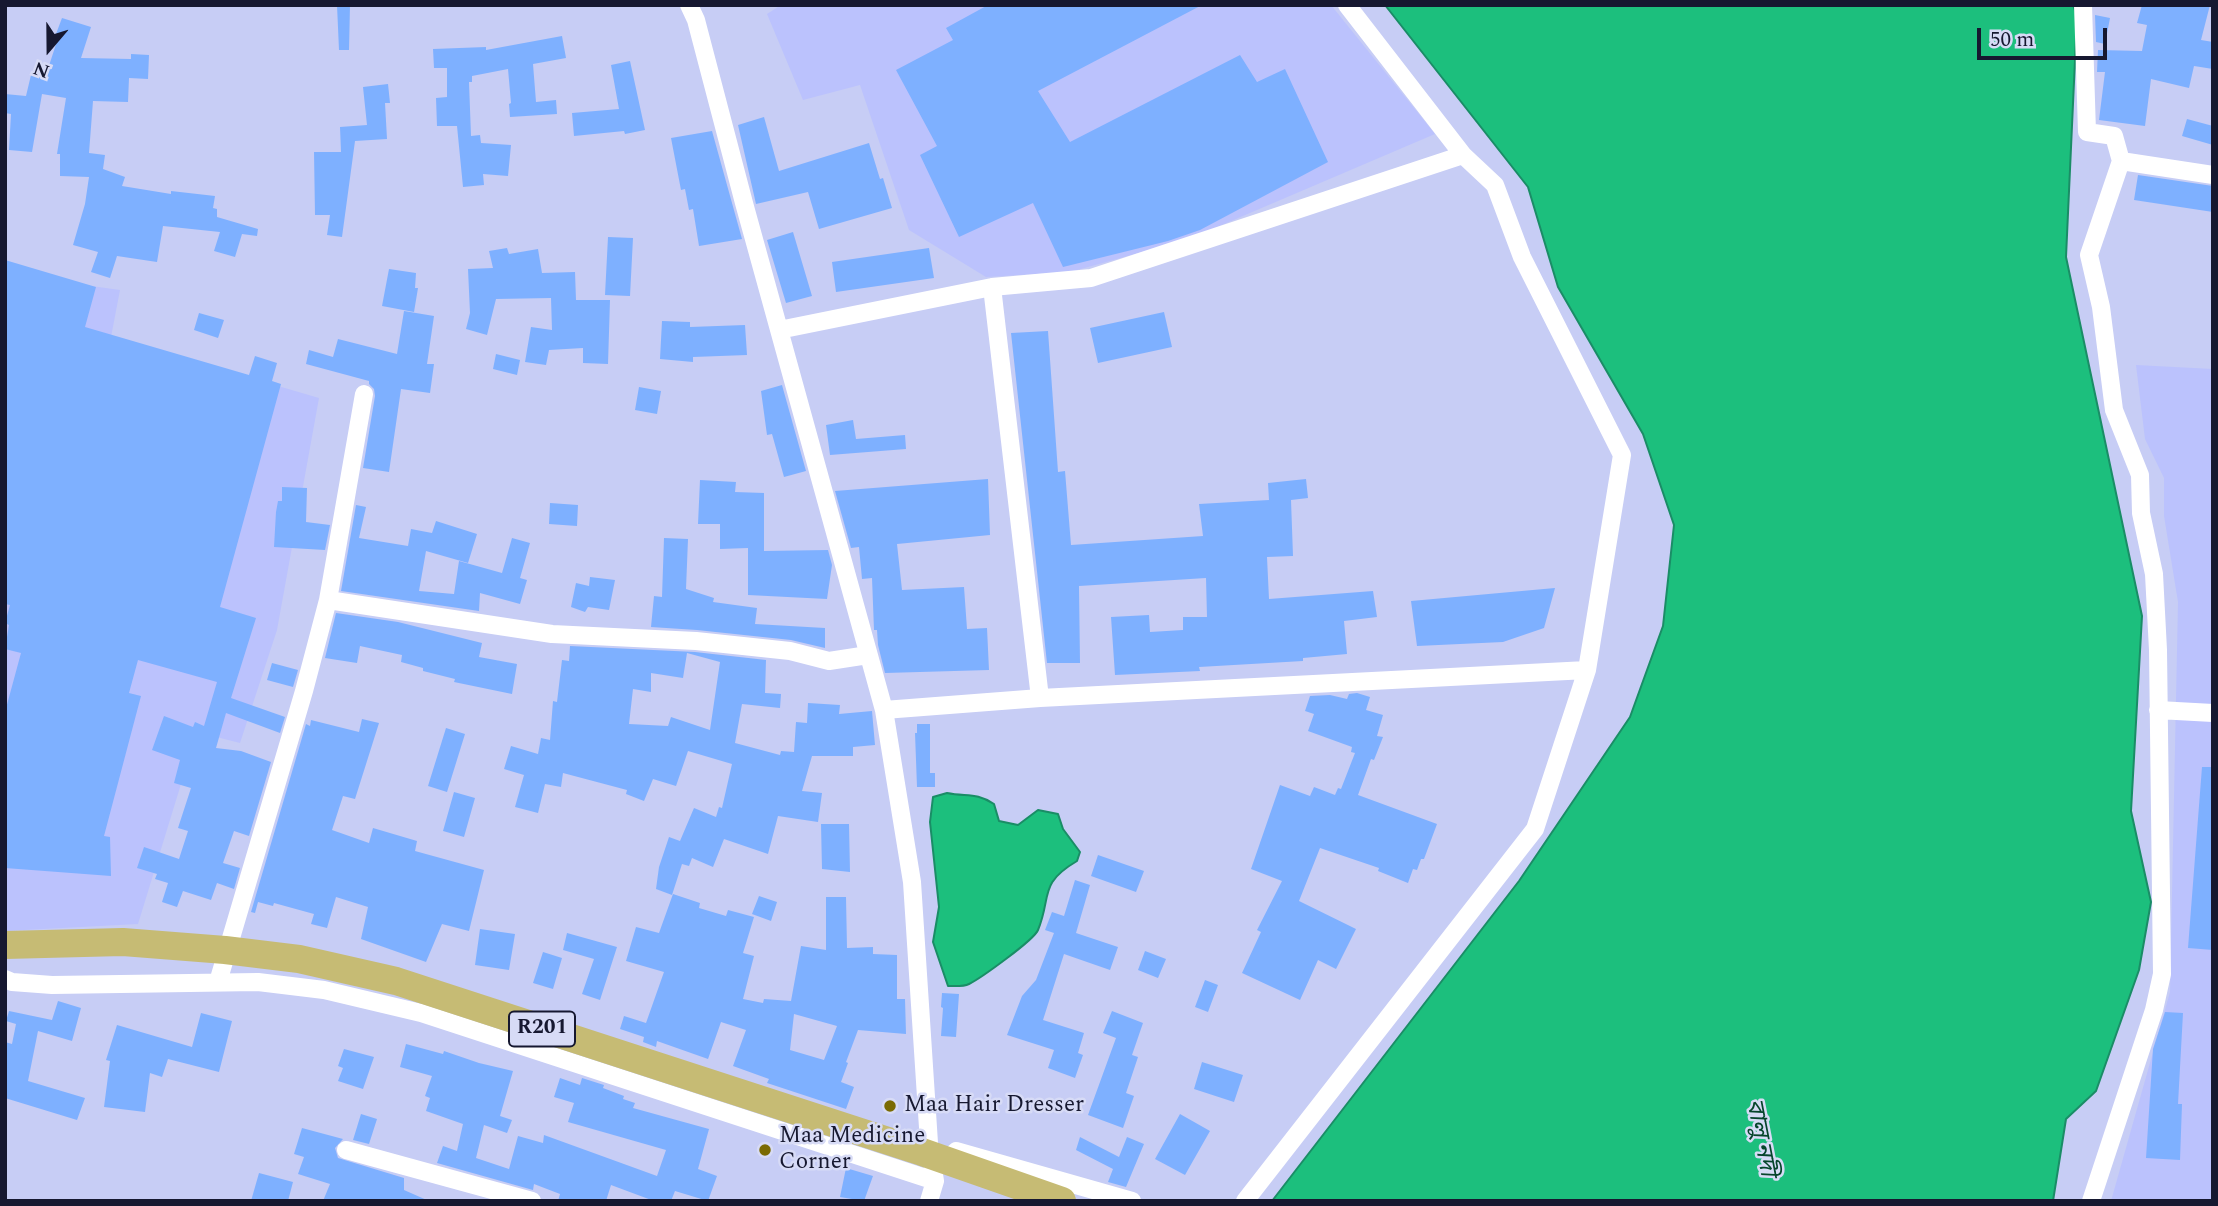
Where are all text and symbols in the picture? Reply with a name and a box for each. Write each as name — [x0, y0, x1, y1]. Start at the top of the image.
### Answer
north arrow — [14, 14, 84, 84]
scale bar — [1980, 14, 2110, 58]
text: 50 m — [1990, 24, 2034, 56]
text: N — [29, 53, 54, 85]
road number: R201 — [509, 1012, 575, 1046]
place label: Maa Hair Dresser — [904, 1092, 1084, 1120]
water label: বালু নদী — [1737, 1097, 1781, 1179]
marker: Maa Hair Dresser — [882, 1098, 898, 1114]
place label: Maa Medicine Corner — [779, 1123, 925, 1177]
marker: Maa Medicine Corner — [757, 1142, 773, 1158]

